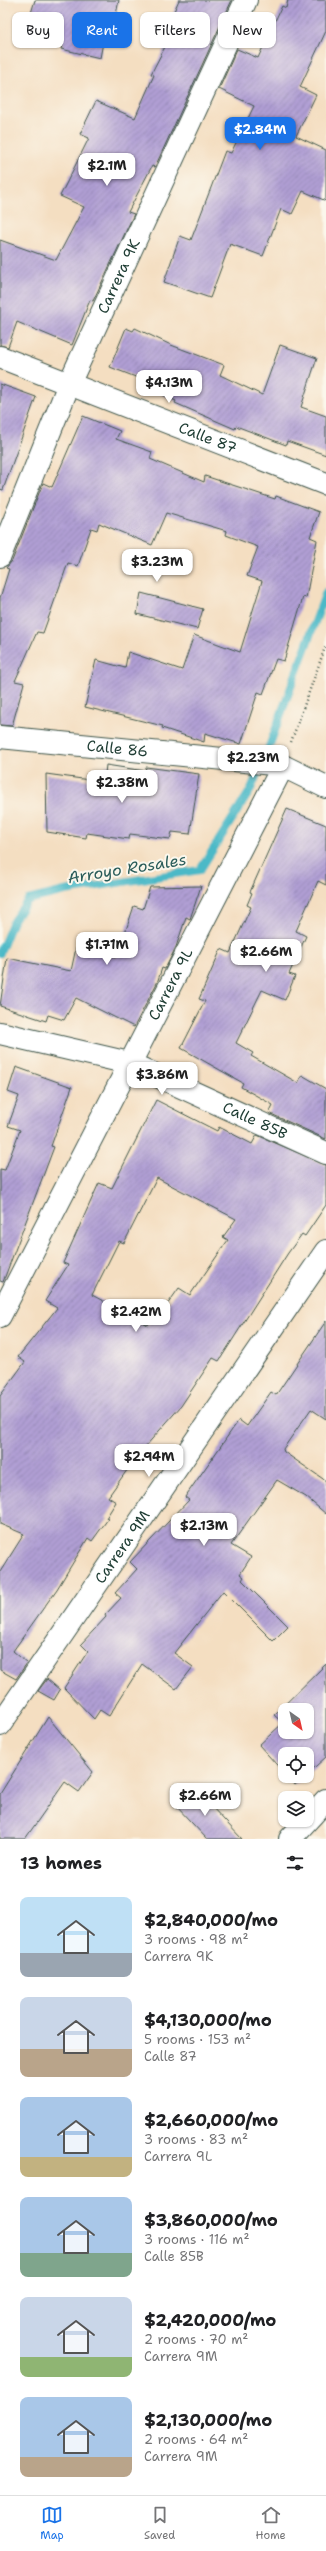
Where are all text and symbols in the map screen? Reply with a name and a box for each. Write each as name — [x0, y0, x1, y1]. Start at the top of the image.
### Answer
chip: Buy — [12, 12, 64, 48]
chip: Rent — [72, 12, 132, 48]
chip: Filters — [140, 12, 210, 48]
chip: New — [218, 12, 276, 48]
pin: $2.84M — [227, 117, 293, 151]
text: $2.84M — [234, 121, 286, 138]
pin: $2.1M — [79, 153, 135, 187]
text: $2.1M — [87, 157, 127, 174]
street label: Carrera 9K — [93, 235, 145, 317]
pin: $4.13M — [136, 370, 202, 404]
text: $4.13M — [145, 374, 193, 391]
street label: Calle 87 — [176, 418, 240, 458]
pin: $3.23M — [124, 549, 190, 583]
text: $3.23M — [131, 553, 183, 570]
street label: Calle 86 — [86, 736, 149, 762]
pin: $2.23M — [220, 745, 286, 779]
text: $2.23M — [227, 749, 279, 766]
pin: $2.38M — [89, 770, 155, 804]
text: $2.38M — [96, 774, 148, 791]
water label: Arroyo Rosales — [66, 849, 188, 888]
pin: $1.71M — [74, 932, 140, 966]
text: $1.71M — [85, 936, 129, 953]
pin: $2.66M — [233, 939, 299, 973]
text: $2.66M — [240, 943, 292, 960]
street label: Carrera 9L — [144, 945, 198, 1024]
pin: $3.86M — [129, 1062, 195, 1096]
text: $3.86M — [136, 1066, 188, 1083]
street label: Calle 85B — [219, 1097, 291, 1144]
pin: $2.42M — [103, 1299, 169, 1333]
text: $2.42M — [110, 1303, 162, 1320]
pin: $2.94M — [116, 1444, 182, 1478]
text: $2.94M — [123, 1448, 175, 1465]
street label: Carrera 9M — [90, 1506, 155, 1588]
pin: $2.13M — [171, 1513, 237, 1547]
text: $2.13M — [180, 1517, 228, 1534]
north arrow — [278, 1703, 314, 1739]
map controls — [278, 1703, 314, 1827]
button: locate — [278, 1747, 314, 1783]
pin: $2.66M — [172, 1783, 238, 1817]
text: $2.66M — [179, 1787, 231, 1804]
button: layers — [278, 1791, 314, 1827]
text: 13 homes — [20, 1852, 102, 1874]
icon: filters — [284, 1852, 306, 1874]
text: $2,840,000/mo — [144, 1909, 278, 1931]
icon: home — [52, 1913, 100, 1961]
text: 3 rooms · 98 m² — [144, 1931, 248, 1948]
text: Carrera 9K — [144, 1948, 213, 1965]
text: $4,130,000/mo — [144, 2009, 272, 2031]
icon: home — [52, 2013, 100, 2061]
text: 5 rooms · 153 m² — [144, 2031, 251, 2048]
text: Calle 87 — [144, 2048, 197, 2065]
text: $2,660,000/mo — [144, 2109, 278, 2131]
icon: home — [52, 2113, 100, 2161]
text: 3 rooms · 83 m² — [144, 2131, 248, 2148]
text: Carrera 9L — [144, 2148, 212, 2165]
text: $3,860,000/mo — [144, 2209, 278, 2231]
icon: home — [52, 2213, 100, 2261]
text: 3 rooms · 116 m² — [144, 2231, 250, 2248]
text: Calle 85B — [144, 2248, 204, 2265]
text: $2,420,000/mo — [144, 2309, 276, 2331]
icon: home — [52, 2313, 100, 2361]
text: 2 rooms · 70 m² — [144, 2331, 248, 2348]
text: Carrera 9M — [144, 2348, 217, 2365]
text: $2,130,000/mo — [144, 2409, 272, 2431]
icon: home — [52, 2413, 100, 2461]
text: 2 rooms · 64 m² — [144, 2431, 248, 2448]
text: Carrera 9M — [144, 2448, 217, 2465]
tab: Map — [40, 2504, 64, 2543]
tab: Saved — [144, 2504, 175, 2543]
tab: Home — [256, 2504, 286, 2543]

